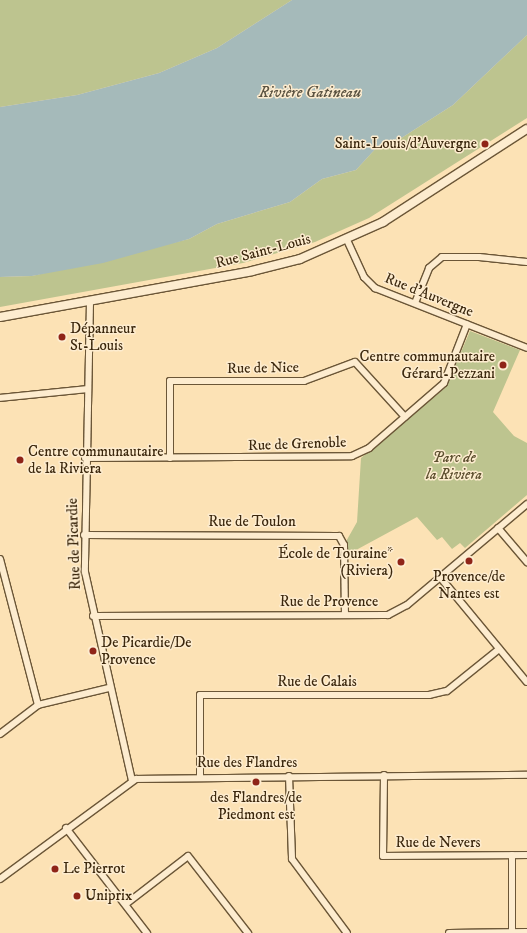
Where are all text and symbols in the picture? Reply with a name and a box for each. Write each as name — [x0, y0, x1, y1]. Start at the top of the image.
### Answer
water label: Rivière Gatineau — [259, 82, 361, 102]
place label: Saint-Louis/d'Auvergne — [335, 135, 477, 153]
marker: Saint-Louis/d'Auvergne — [480, 139, 490, 149]
street label: Rue Saint-Louis — [214, 230, 312, 272]
street label: Rue d'Auvergne — [382, 269, 476, 321]
place label: Dépanneur St-Louis — [70, 319, 136, 354]
marker: Dépanneur St-Louis — [57, 332, 67, 342]
place label: Centre communautaire Gérard-Pezzani — [359, 347, 495, 382]
street label: Rue de Nice — [227, 358, 299, 378]
marker: Centre communautaire Gérard-Pezzani — [498, 360, 508, 370]
street label: Rue de Grenoble — [247, 433, 347, 455]
place label: Centre communautaire de la Riviera — [28, 442, 164, 477]
park label: Parc de la Riviera — [426, 448, 482, 483]
marker: Centre communautaire de la Riviera — [15, 455, 25, 465]
street label: Rue de Picardie — [63, 498, 85, 590]
street label: Rue de Toulon — [208, 513, 296, 531]
place label: École de Touraine* (Riviera) — [278, 544, 393, 579]
marker: Provence/de Nantes est — [464, 556, 474, 566]
marker: École de Touraine* (Riviera) — [396, 557, 406, 567]
place label: Provence/de Nantes est — [433, 567, 505, 602]
street label: Rue de Provence — [280, 593, 378, 611]
place label: De Picardie/De Provence — [101, 633, 192, 668]
marker: De Picardie/De Provence — [88, 646, 98, 656]
street label: Rue de Calais — [277, 673, 357, 691]
street label: Rue des Flandres — [197, 754, 297, 772]
marker: des Flandres/de Piedmont est — [251, 777, 261, 787]
place label: des Flandres/de Piedmont est — [210, 788, 302, 823]
street label: Rue de Nevers — [395, 834, 481, 852]
place label: Le Pierrot — [63, 860, 125, 878]
marker: Le Pierrot — [50, 864, 60, 874]
place label: Uniprix — [85, 887, 132, 905]
marker: Uniprix — [72, 891, 82, 901]

